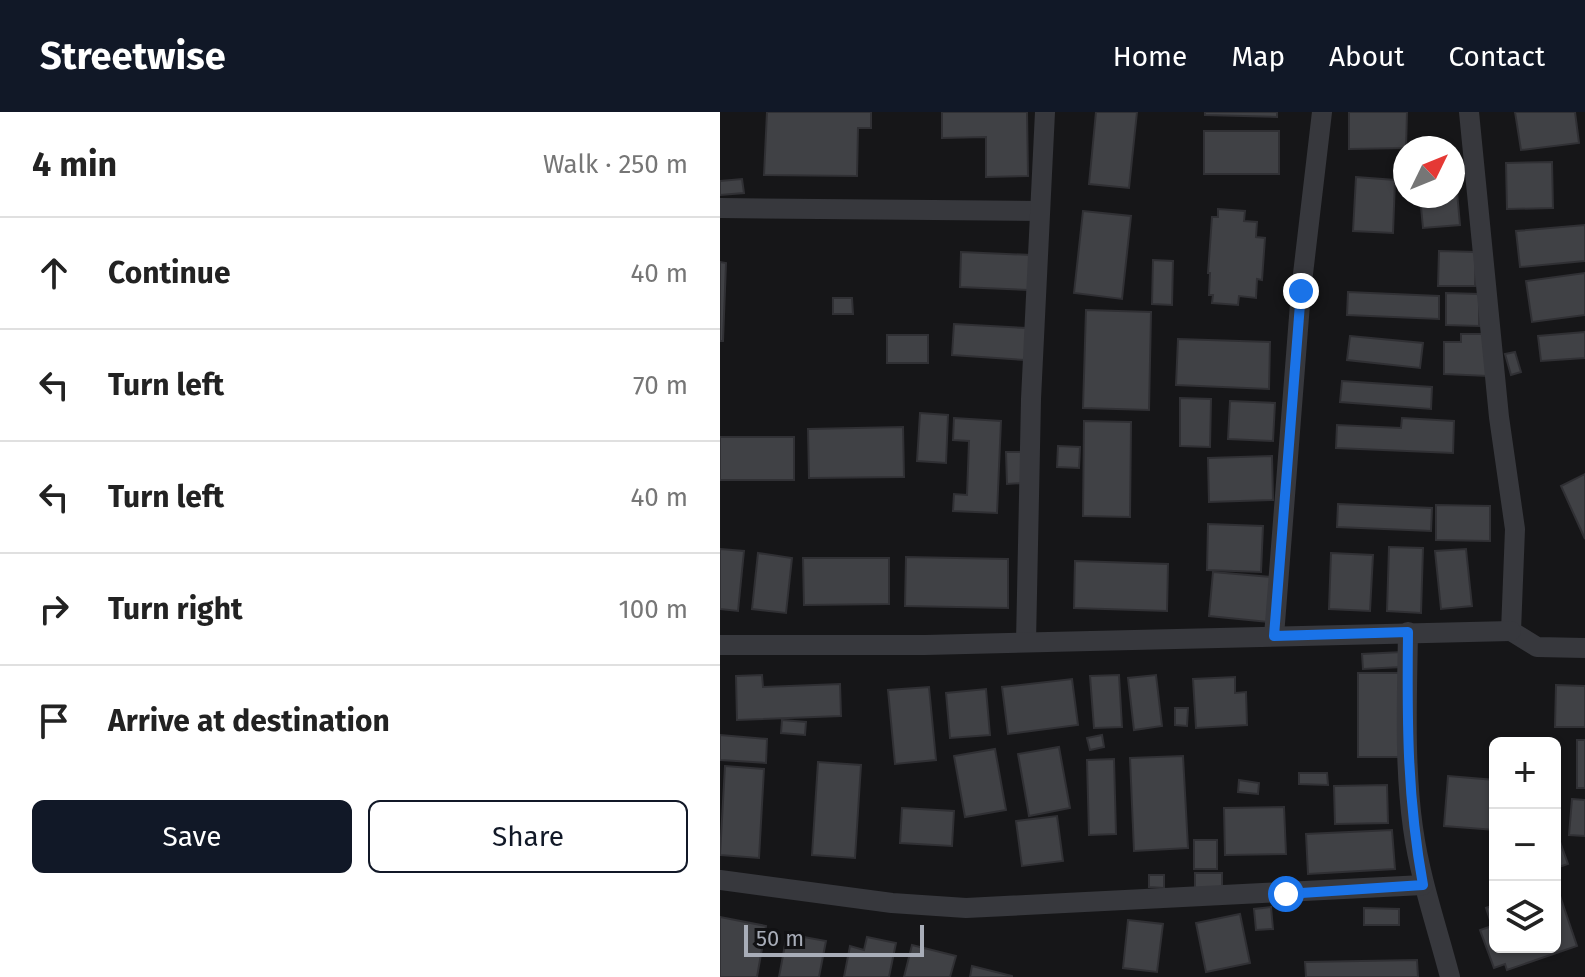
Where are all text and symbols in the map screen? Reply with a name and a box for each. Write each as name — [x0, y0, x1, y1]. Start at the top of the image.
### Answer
text: Streetwise — [40, 33, 226, 79]
text: Home — [1113, 40, 1187, 73]
text: Map — [1231, 40, 1285, 73]
text: About — [1329, 40, 1404, 73]
text: Contact — [1448, 40, 1545, 73]
north arrow — [1393, 136, 1465, 208]
text: 4 min — [32, 144, 117, 185]
text: Walk · 250 m — [543, 149, 688, 180]
icon: ahead — [32, 251, 76, 295]
text: Continue — [108, 255, 231, 291]
text: 40 m — [630, 258, 688, 289]
route end — [1283, 273, 1319, 309]
icon: left — [32, 363, 76, 407]
text: Turn left — [108, 367, 224, 403]
text: 70 m — [633, 370, 688, 401]
icon: left — [32, 475, 76, 519]
text: Turn left — [108, 479, 224, 515]
text: 40 m — [630, 482, 688, 513]
icon: right — [32, 587, 76, 631]
text: Turn right — [108, 591, 243, 627]
text: 100 m — [619, 594, 688, 625]
icon: arrive — [32, 699, 76, 743]
text: Arrive at destination — [108, 703, 390, 739]
map controls — [1489, 737, 1561, 953]
button: + — [1489, 737, 1561, 809]
button: Save — [32, 800, 352, 873]
button: Share — [368, 800, 688, 873]
button: − — [1489, 809, 1561, 881]
route start — [1268, 876, 1304, 912]
button: layers — [1489, 881, 1561, 953]
scale bar — [744, 921, 924, 957]
text: 50 m — [756, 925, 804, 952]

